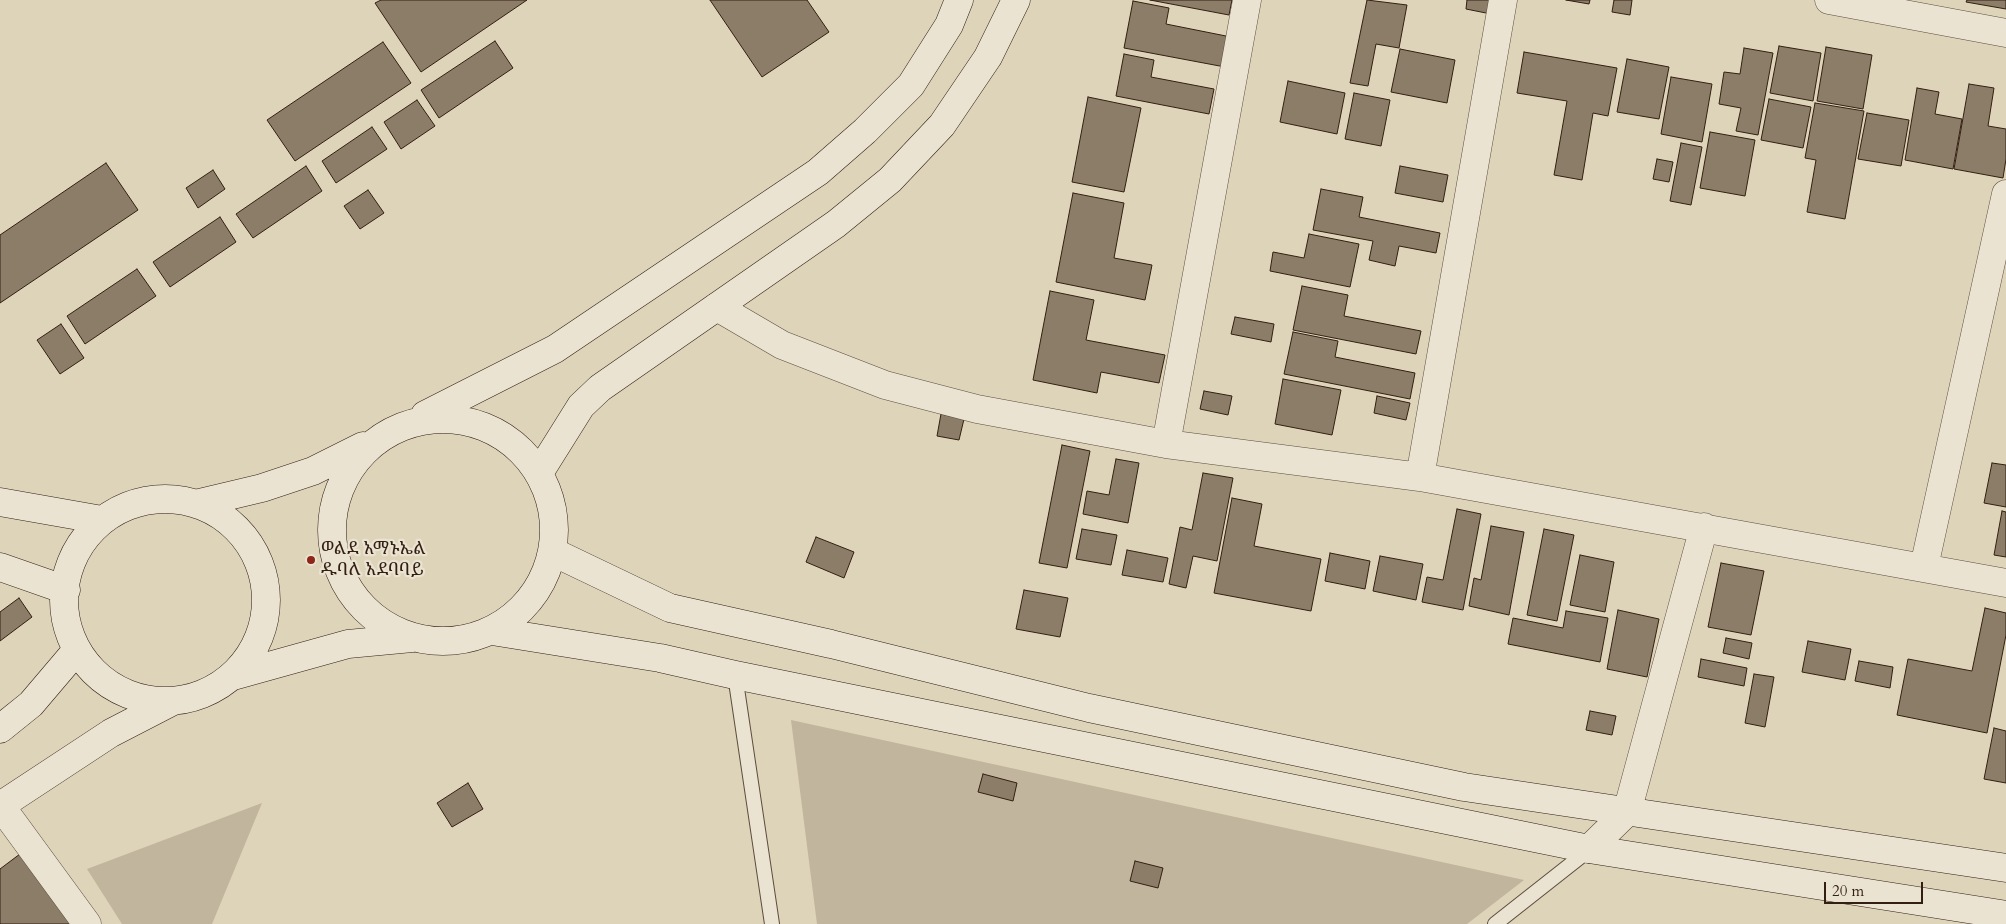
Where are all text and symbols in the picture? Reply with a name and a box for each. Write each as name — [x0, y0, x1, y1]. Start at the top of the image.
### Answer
place label: ወልደ አማኑኤል ዱባለ አደባባይ — [321, 539, 426, 582]
marker: ወልደ አማኑኤል ዱባለ አደባባይ — [305, 554, 317, 566]
scale bar — [1826, 872, 1925, 904]
text: 20 m — [1832, 881, 1864, 901]

